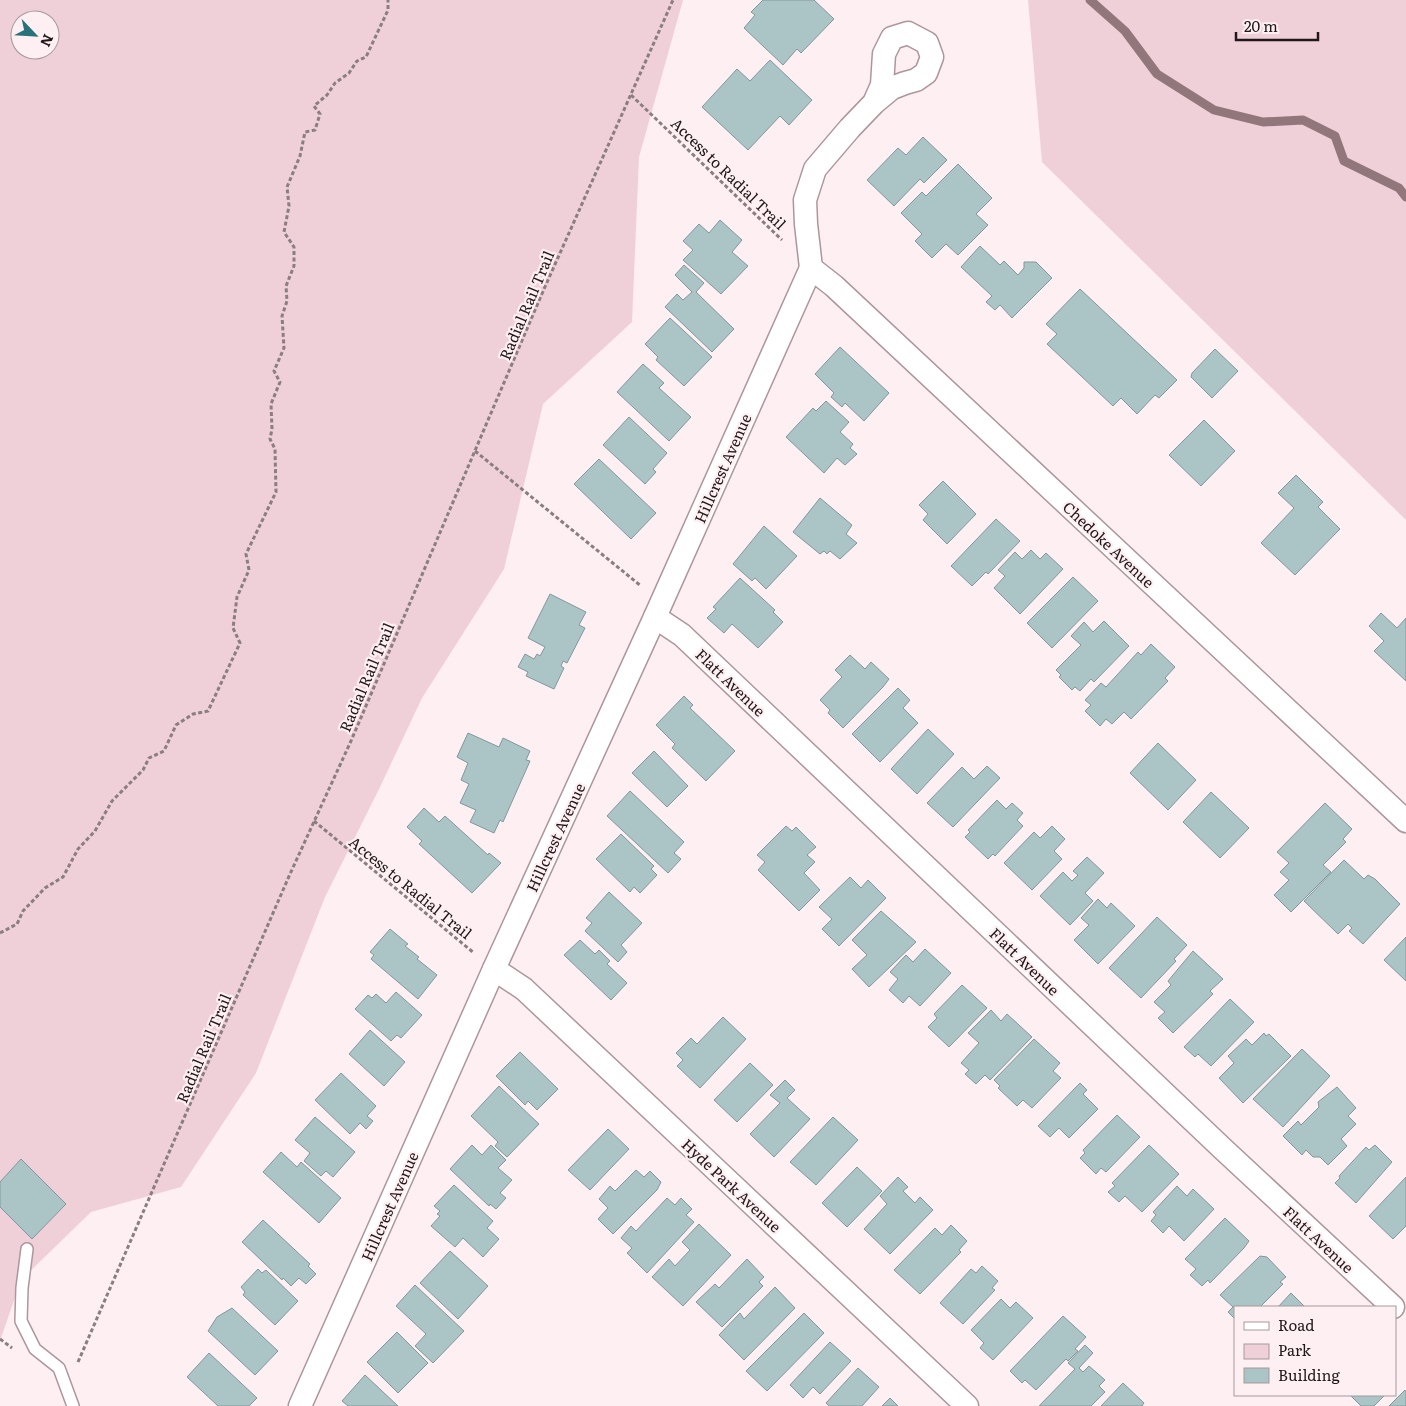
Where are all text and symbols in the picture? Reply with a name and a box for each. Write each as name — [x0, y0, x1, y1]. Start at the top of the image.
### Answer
north arrow — [10, 10, 60, 60]
scale bar — [1236, 10, 1318, 42]
text: 20 m — [1244, 14, 1278, 37]
text: N — [36, 31, 59, 51]
street label: Access to Radial Trail — [666, 112, 792, 234]
street label: Radial Rail Trail — [493, 247, 559, 363]
street label: Hillcrest Avenue — [688, 409, 757, 526]
street label: Chedoke Avenue — [1058, 495, 1160, 593]
street label: Radial Rail Trail — [333, 619, 399, 735]
street label: Flatt Avenue — [691, 643, 771, 721]
street label: Hillcrest Avenue — [520, 779, 590, 895]
street label: Access to Radial Trail — [345, 830, 477, 944]
street label: Flatt Avenue — [985, 922, 1065, 1000]
street label: Radial Rail Trail — [170, 990, 236, 1106]
street label: Hyde Park Avenue — [677, 1133, 787, 1237]
street label: Hillcrest Avenue — [355, 1147, 424, 1264]
street label: Flatt Avenue — [1278, 1200, 1360, 1278]
legend — [1234, 1306, 1396, 1396]
text: Road — [1278, 1313, 1314, 1336]
text: Park — [1278, 1338, 1312, 1361]
text: Building — [1278, 1363, 1340, 1386]

